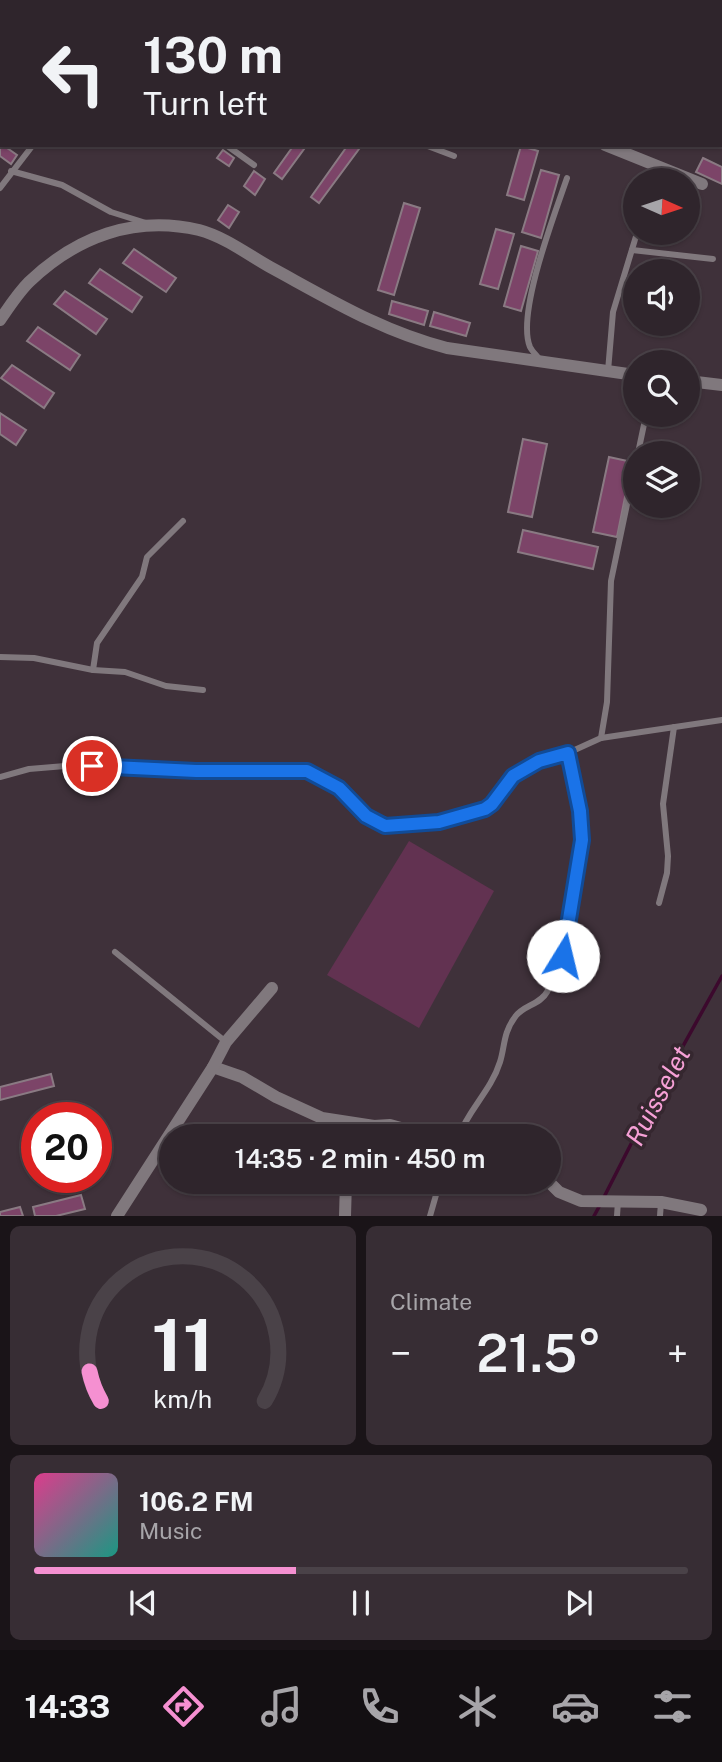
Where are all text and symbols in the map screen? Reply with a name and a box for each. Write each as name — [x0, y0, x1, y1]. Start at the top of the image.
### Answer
text: 130 m — [143, 26, 283, 84]
icon: left — [28, 28, 119, 119]
text: Turn left — [143, 85, 268, 122]
north arrow — [623, 168, 700, 245]
map controls — [623, 168, 700, 518]
button: sound — [623, 259, 700, 336]
button: search — [623, 350, 700, 427]
button: layers — [623, 441, 700, 518]
pin — [62, 736, 122, 796]
icon: arrive — [73, 747, 111, 785]
position arrow — [526, 919, 600, 993]
water label: Ruisselet — [619, 1041, 697, 1151]
speed limit sign: 20 — [21, 1102, 112, 1193]
text: 14:35 · 2 min · 450 m — [235, 1143, 485, 1174]
text: Climate — [390, 1288, 472, 1315]
text: 11 — [152, 1303, 214, 1388]
text: 21.5° — [476, 1323, 602, 1384]
text: − — [390, 1331, 411, 1376]
text: + — [667, 1331, 688, 1376]
text: km/h — [154, 1384, 212, 1414]
text: 106.2 FM — [139, 1486, 254, 1517]
text: Music — [139, 1517, 203, 1544]
icon: previous — [124, 1584, 162, 1622]
icon: pause — [342, 1584, 380, 1622]
icon: next — [560, 1584, 598, 1622]
icon: directions — [159, 1682, 208, 1731]
icon: music — [257, 1682, 306, 1731]
icon: phone — [355, 1682, 404, 1731]
icon: climate — [453, 1682, 502, 1731]
icon: car — [551, 1682, 600, 1731]
icon: filters — [648, 1682, 697, 1731]
text: 14:33 — [24, 1688, 110, 1725]

